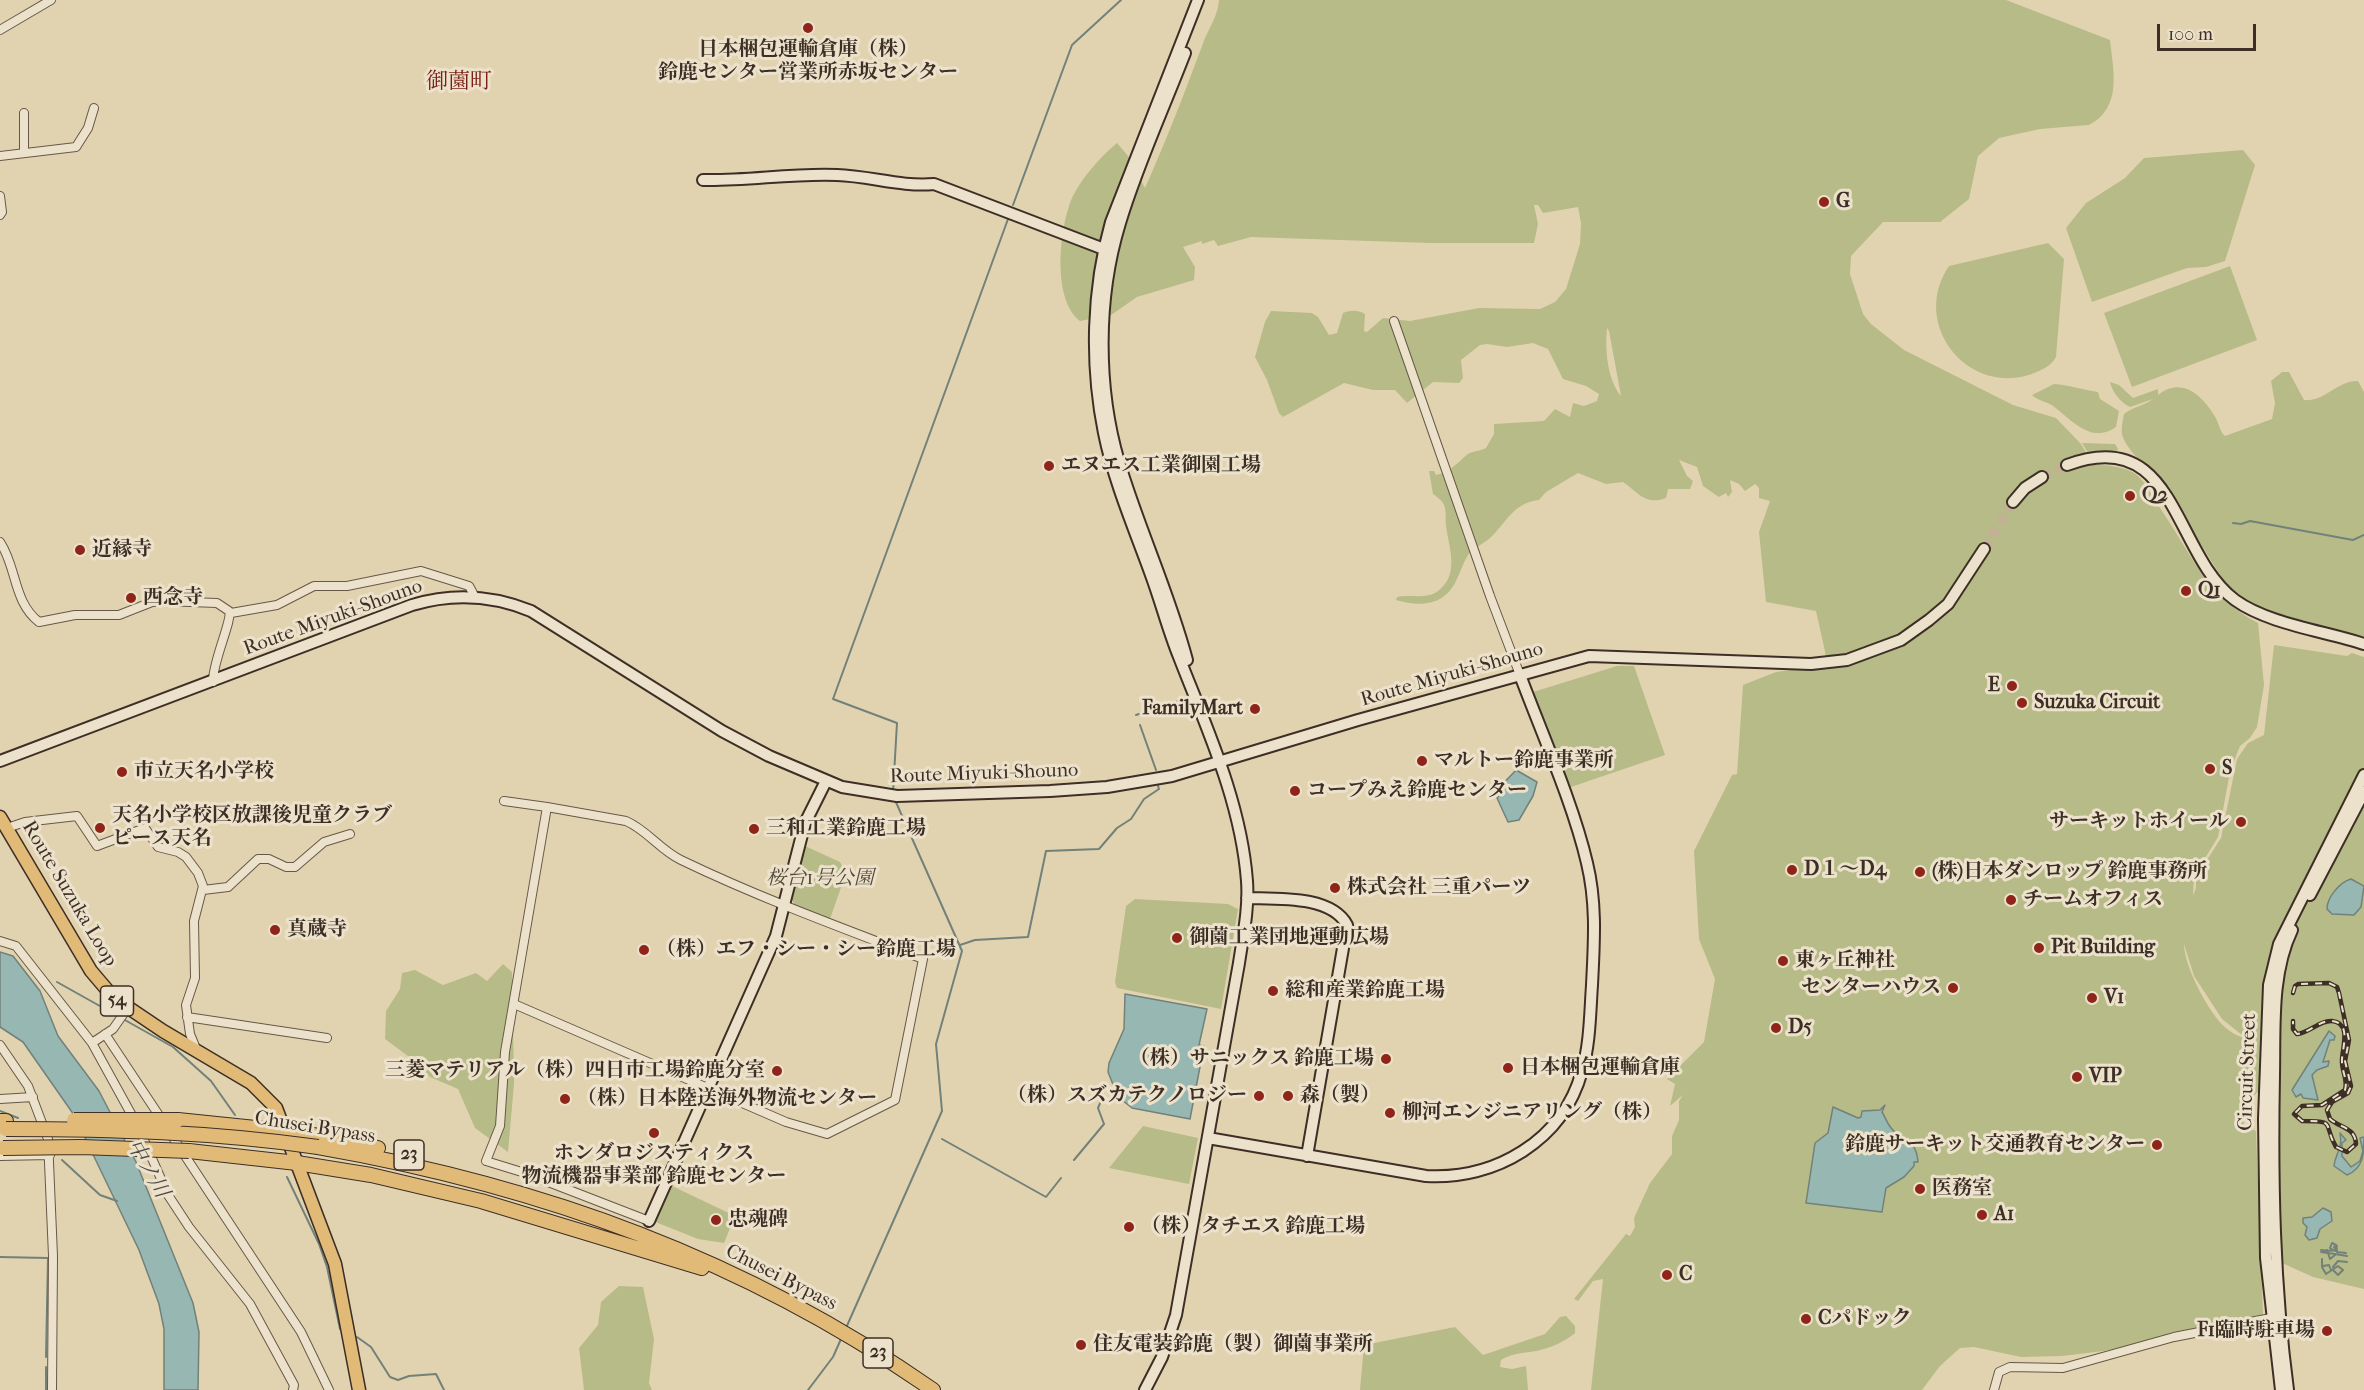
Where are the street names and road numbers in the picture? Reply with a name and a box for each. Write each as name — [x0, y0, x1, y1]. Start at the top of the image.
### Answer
street label: Route Miyuki-Shouno — [240, 575, 426, 661]
street label: Route Miyuki-Shouno — [1358, 637, 1546, 713]
street label: Route Miyuki-Shouno — [889, 759, 1079, 789]
street label: Route Suzuka Loop — [16, 817, 122, 971]
road number: 54 — [100, 986, 134, 1016]
street label: Circuit Street — [2234, 1013, 2262, 1131]
street label: Chusei Bypass — [253, 1107, 377, 1149]
road number: 23 — [394, 1140, 424, 1170]
street label: Chusei Bypass — [721, 1240, 841, 1316]
road number: 23 — [863, 1338, 893, 1368]

